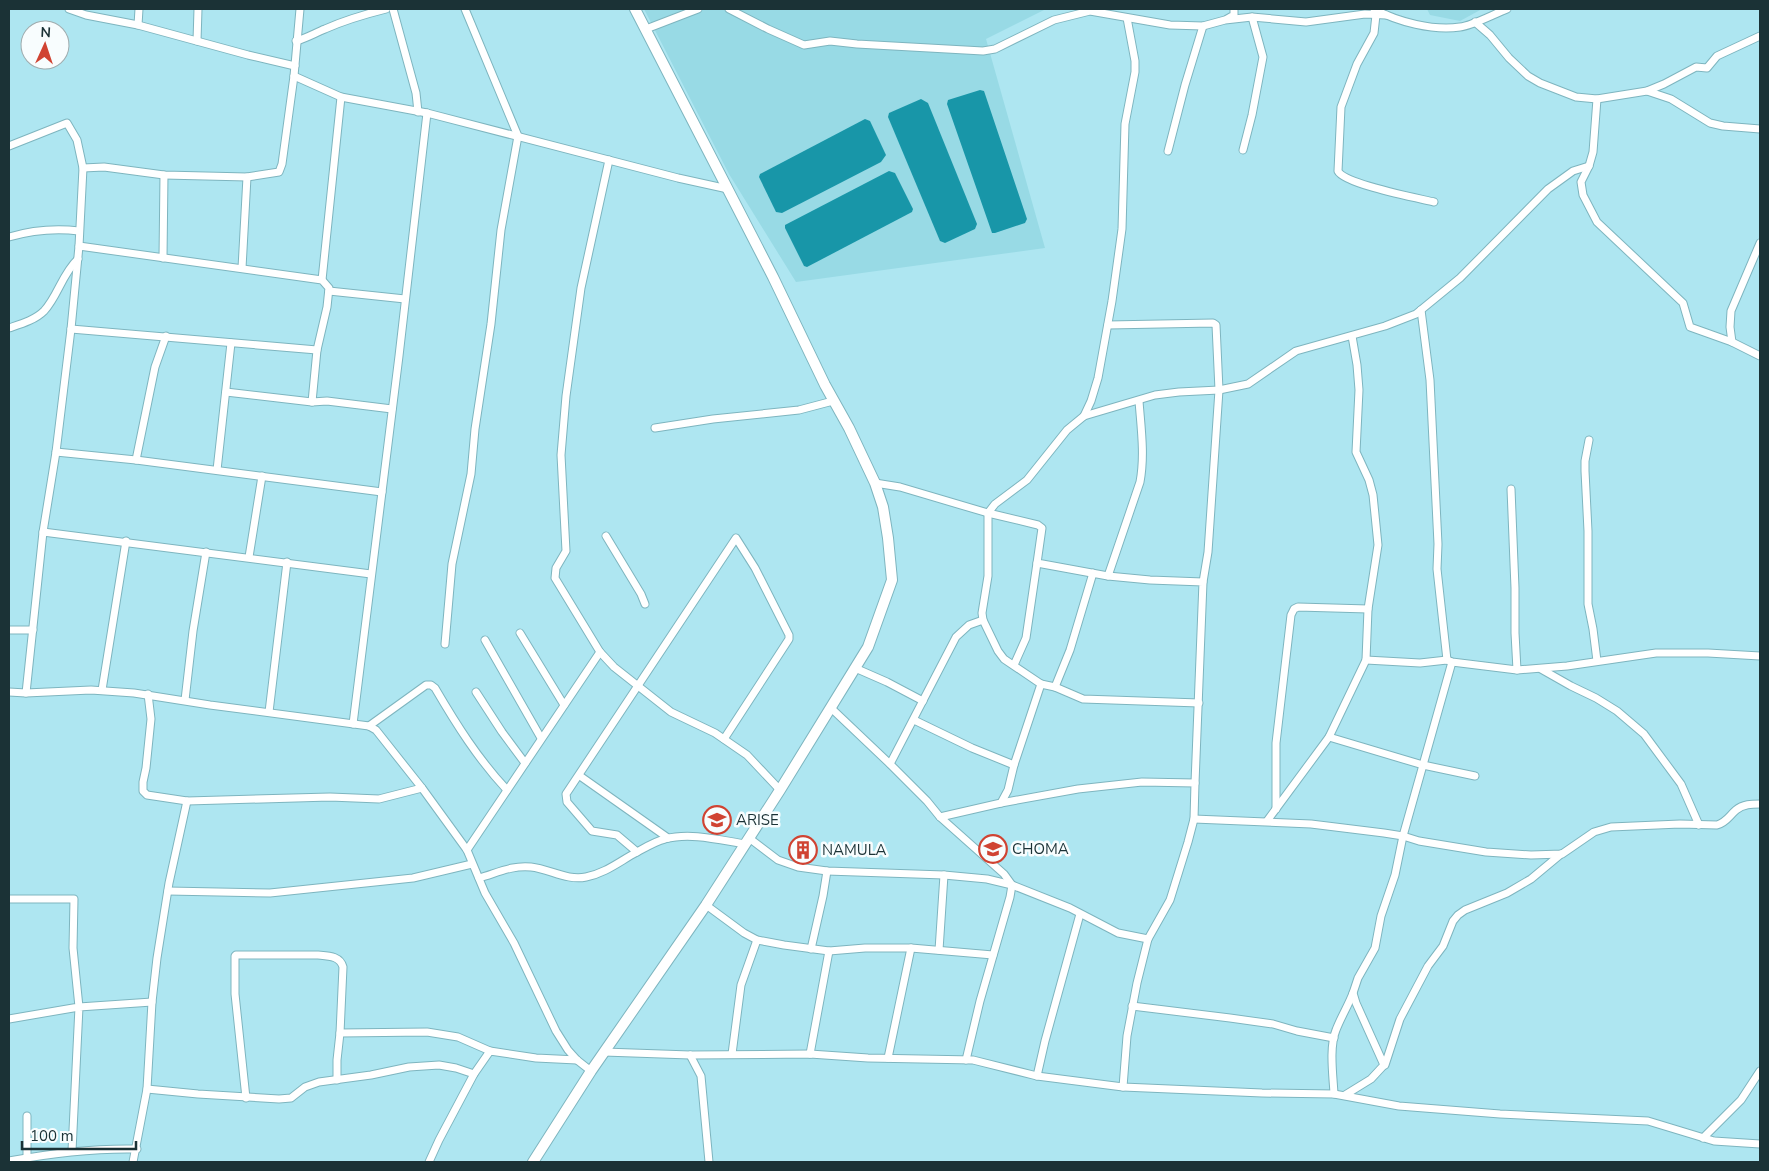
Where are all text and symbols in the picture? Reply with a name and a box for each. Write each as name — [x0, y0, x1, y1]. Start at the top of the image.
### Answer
north arrow — [20, 20, 70, 70]
text: N — [40, 23, 51, 42]
school or university icon: ARISE — [702, 805, 732, 835]
place label: ARISE — [736, 810, 779, 830]
school or university icon: CHOMA — [978, 834, 1008, 864]
building icon: NAMULA — [788, 835, 818, 865]
place label: CHOMA — [1012, 839, 1069, 859]
place label: NAMULA — [822, 840, 887, 860]
scale bar — [22, 1118, 136, 1150]
text: 100 m — [30, 1126, 74, 1146]

